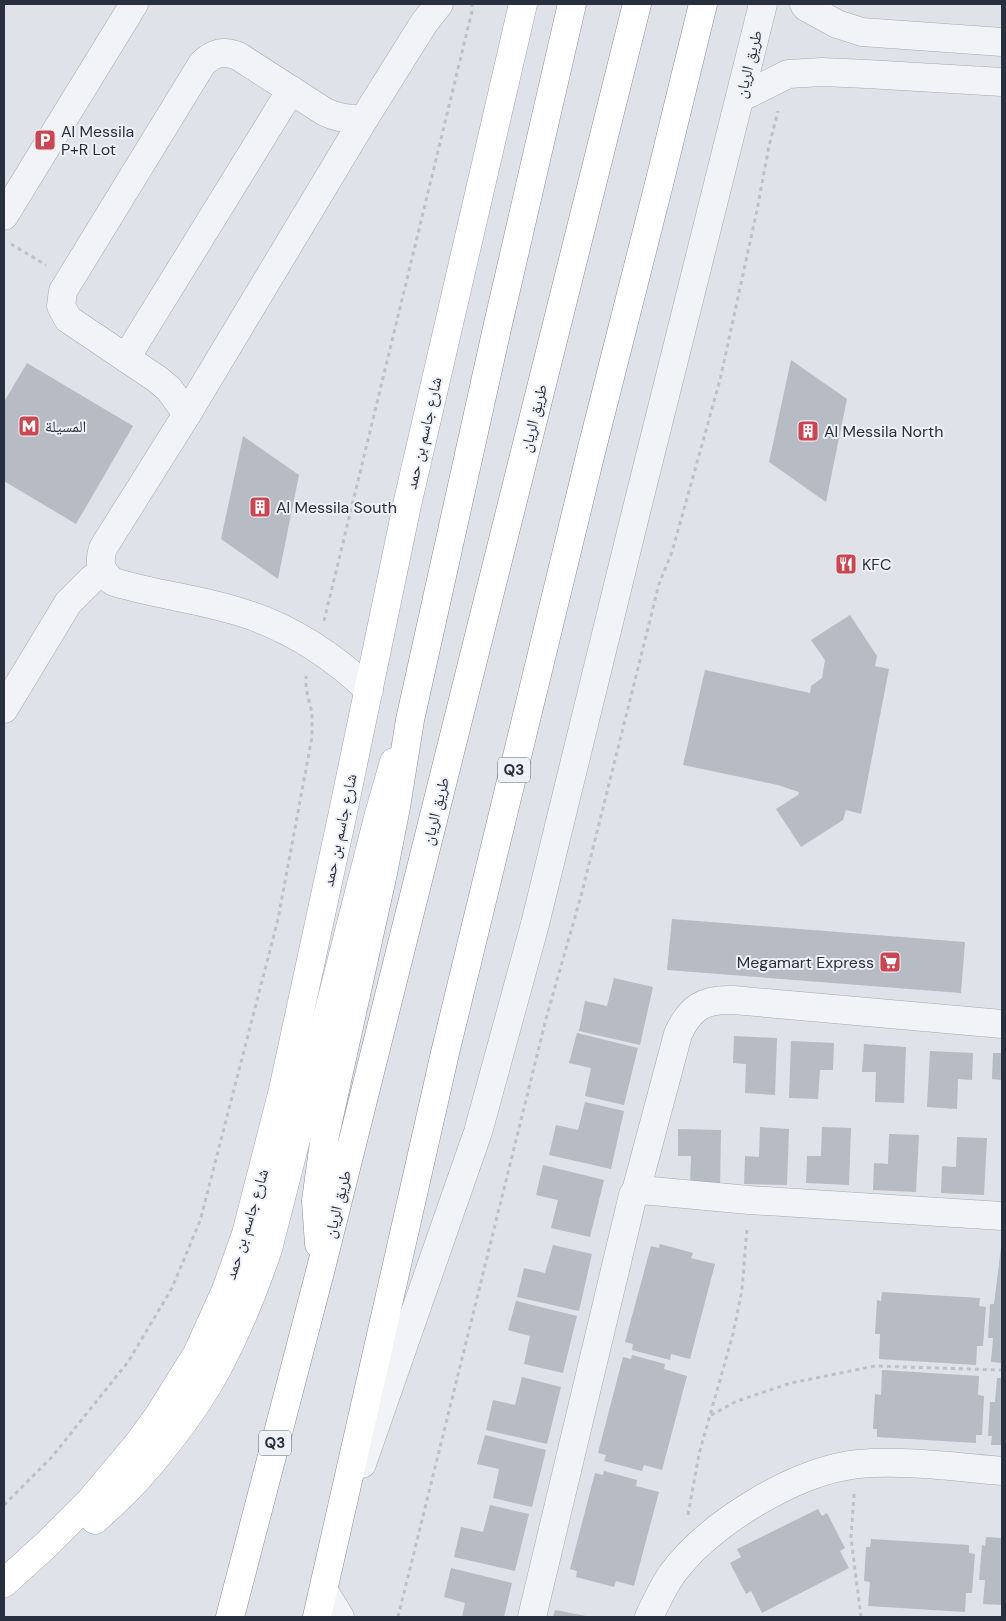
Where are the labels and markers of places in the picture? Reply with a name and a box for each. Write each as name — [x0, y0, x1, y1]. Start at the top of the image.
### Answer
place label: Al Messila P+R Lot — [61, 121, 134, 160]
parking icon: Al Messila P+R Lot — [33, 128, 57, 152]
metro station icon: المسيلة — [17, 414, 41, 438]
place label: المسيلة — [45, 416, 86, 437]
building icon: Al Messila North — [796, 419, 820, 443]
place label: Al Messila North — [824, 421, 943, 442]
building icon: Al Messila South — [248, 495, 272, 519]
place label: Al Messila South — [276, 497, 397, 518]
restaurant icon: KFC — [834, 552, 858, 576]
place label: KFC — [862, 554, 891, 575]
supermarket icon: Megamart Express — [878, 950, 902, 974]
place label: Megamart Express — [737, 952, 874, 973]

